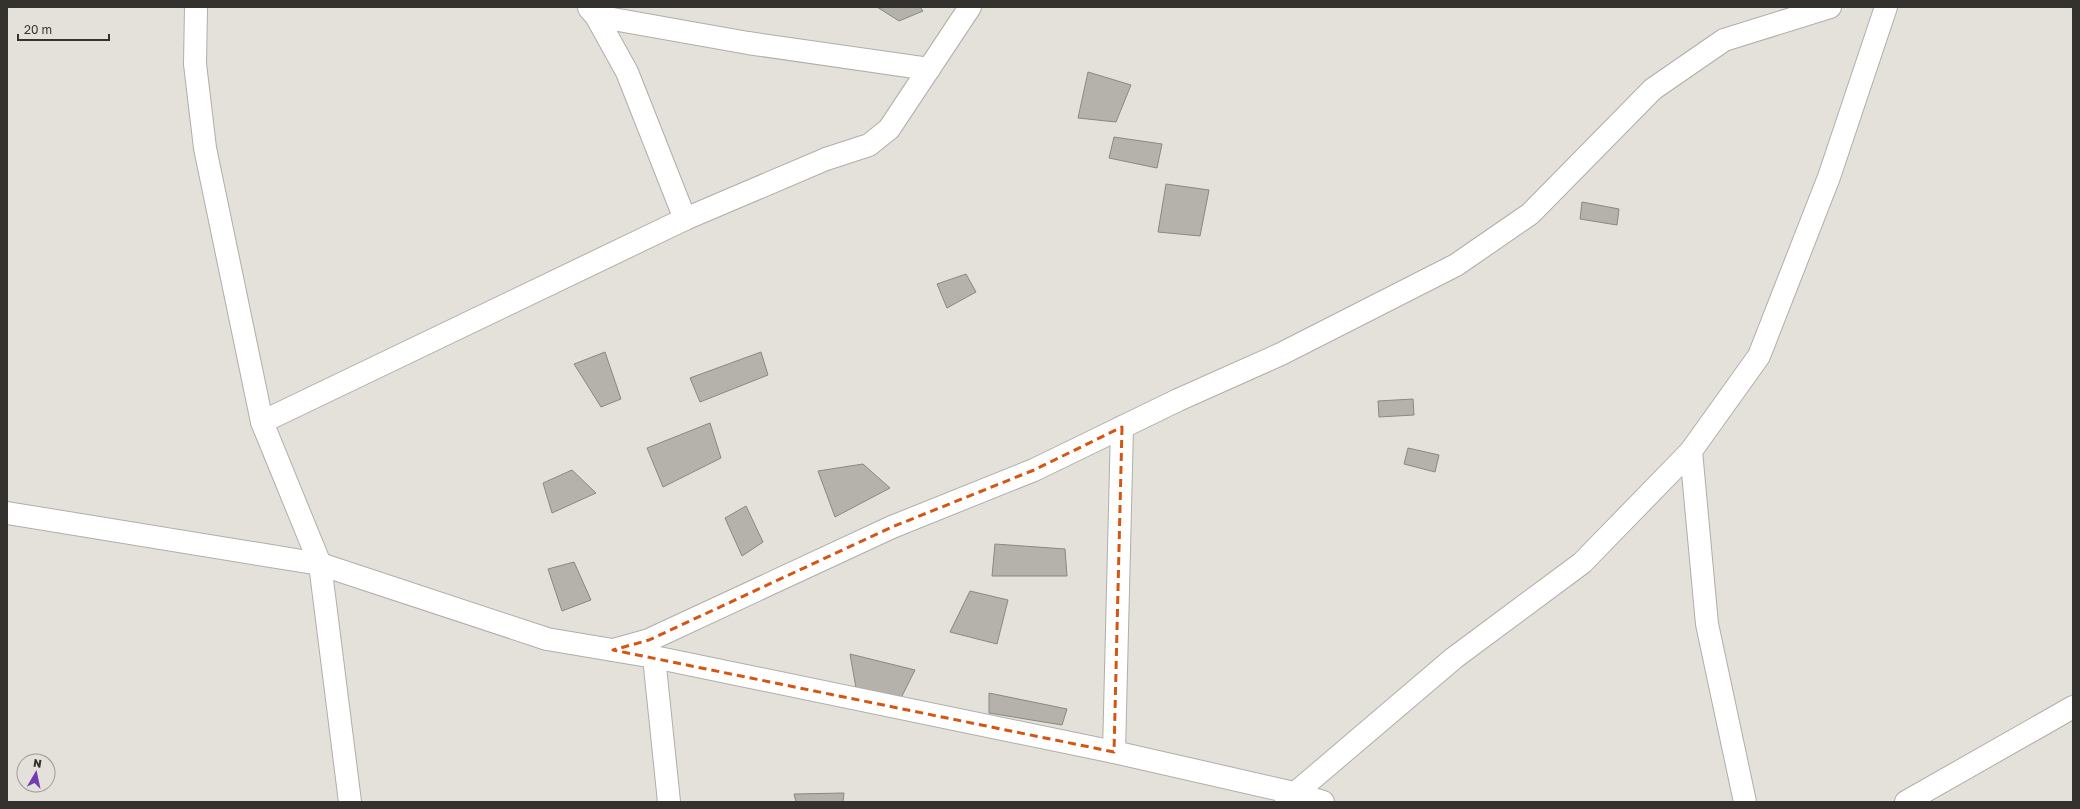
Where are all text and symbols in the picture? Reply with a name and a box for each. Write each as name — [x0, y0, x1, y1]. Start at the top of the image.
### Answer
scale bar — [18, 16, 109, 42]
text: 20 m — [24, 22, 52, 37]
north arrow — [16, 753, 56, 793]
text: N — [32, 756, 43, 770]

